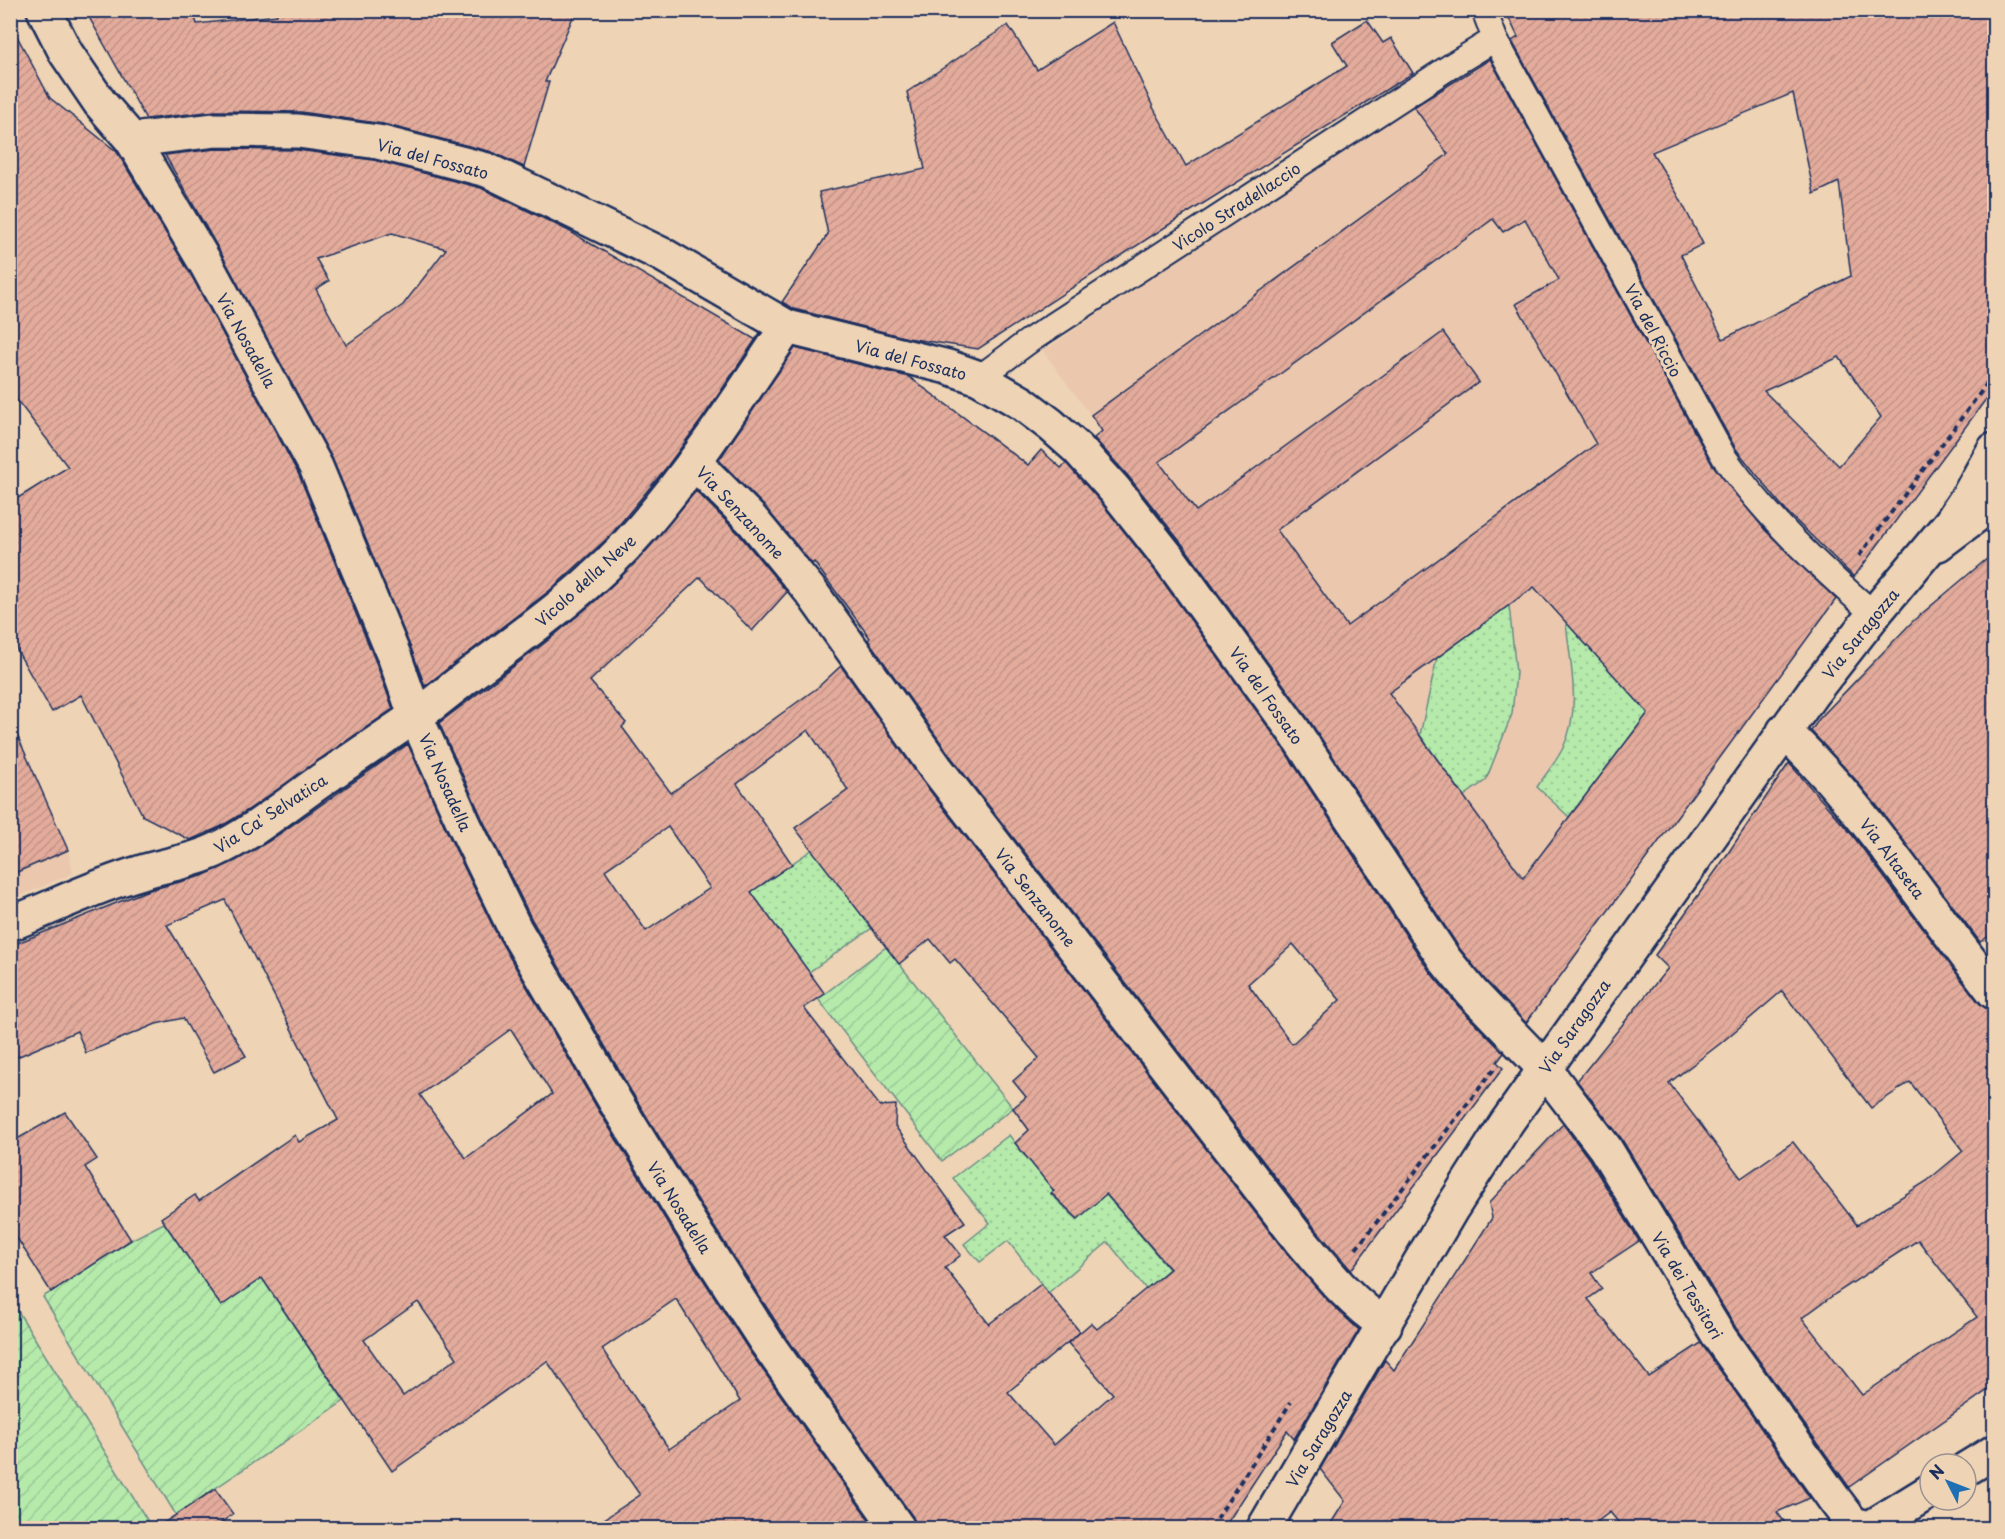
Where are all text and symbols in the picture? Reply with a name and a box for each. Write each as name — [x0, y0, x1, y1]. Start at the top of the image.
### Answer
street label: Via del Fossato — [374, 132, 492, 184]
street label: Vicolo Stradellaccio — [1167, 156, 1305, 256]
street label: Via del Riccio — [1619, 279, 1689, 381]
street label: Via Nosadella — [211, 288, 283, 392]
street label: Via del Fossato — [852, 333, 970, 385]
street label: Via Senzanome — [691, 460, 791, 564]
street label: Vicolo della Neve — [529, 528, 641, 632]
street label: Via Saragozza — [1816, 582, 1905, 684]
street label: Via del Fossato — [1224, 641, 1310, 749]
street label: Via Nosadella — [414, 729, 478, 835]
street label: Via Ca' Selvatica — [209, 767, 331, 859]
street label: Via Altaseta — [1855, 812, 1931, 904]
street label: Via Senzanome — [990, 843, 1082, 951]
street label: Via Saragozza — [1532, 973, 1616, 1078]
street label: Via Nosadella — [642, 1156, 718, 1258]
street label: Via dei Tessitori — [1646, 1227, 1730, 1343]
street label: Via Saragozza — [1279, 1384, 1357, 1492]
north arrow — [1918, 1452, 1978, 1512]
text: N — [1923, 1459, 1949, 1484]

